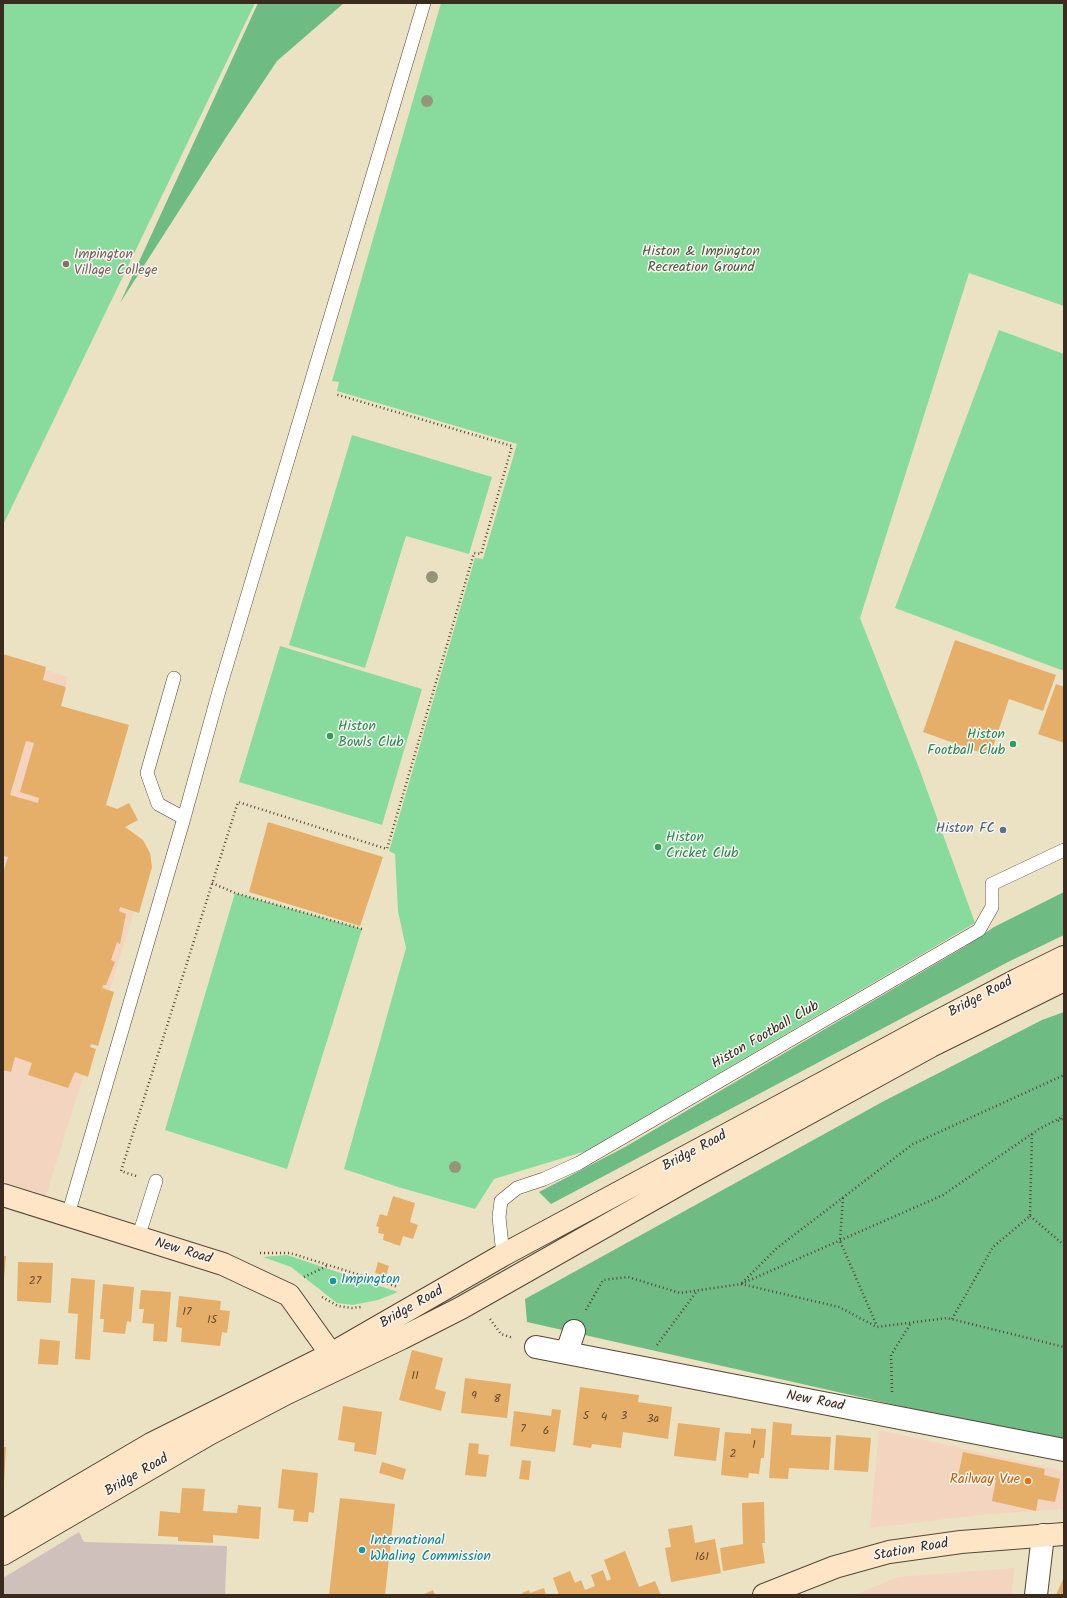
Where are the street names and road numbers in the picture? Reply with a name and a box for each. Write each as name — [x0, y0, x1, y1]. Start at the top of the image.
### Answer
street label: Bridge Road — [946, 974, 1016, 1022]
street label: Histon Football Club — [709, 998, 823, 1074]
street label: Bridge Road — [660, 1128, 730, 1176]
street label: New Road — [152, 1235, 214, 1269]
street label: Bridge Road — [377, 1283, 447, 1333]
street label: New Road — [784, 1388, 846, 1416]
street label: Bridge Road — [102, 1451, 172, 1501]
street label: Station Road — [872, 1536, 950, 1566]

